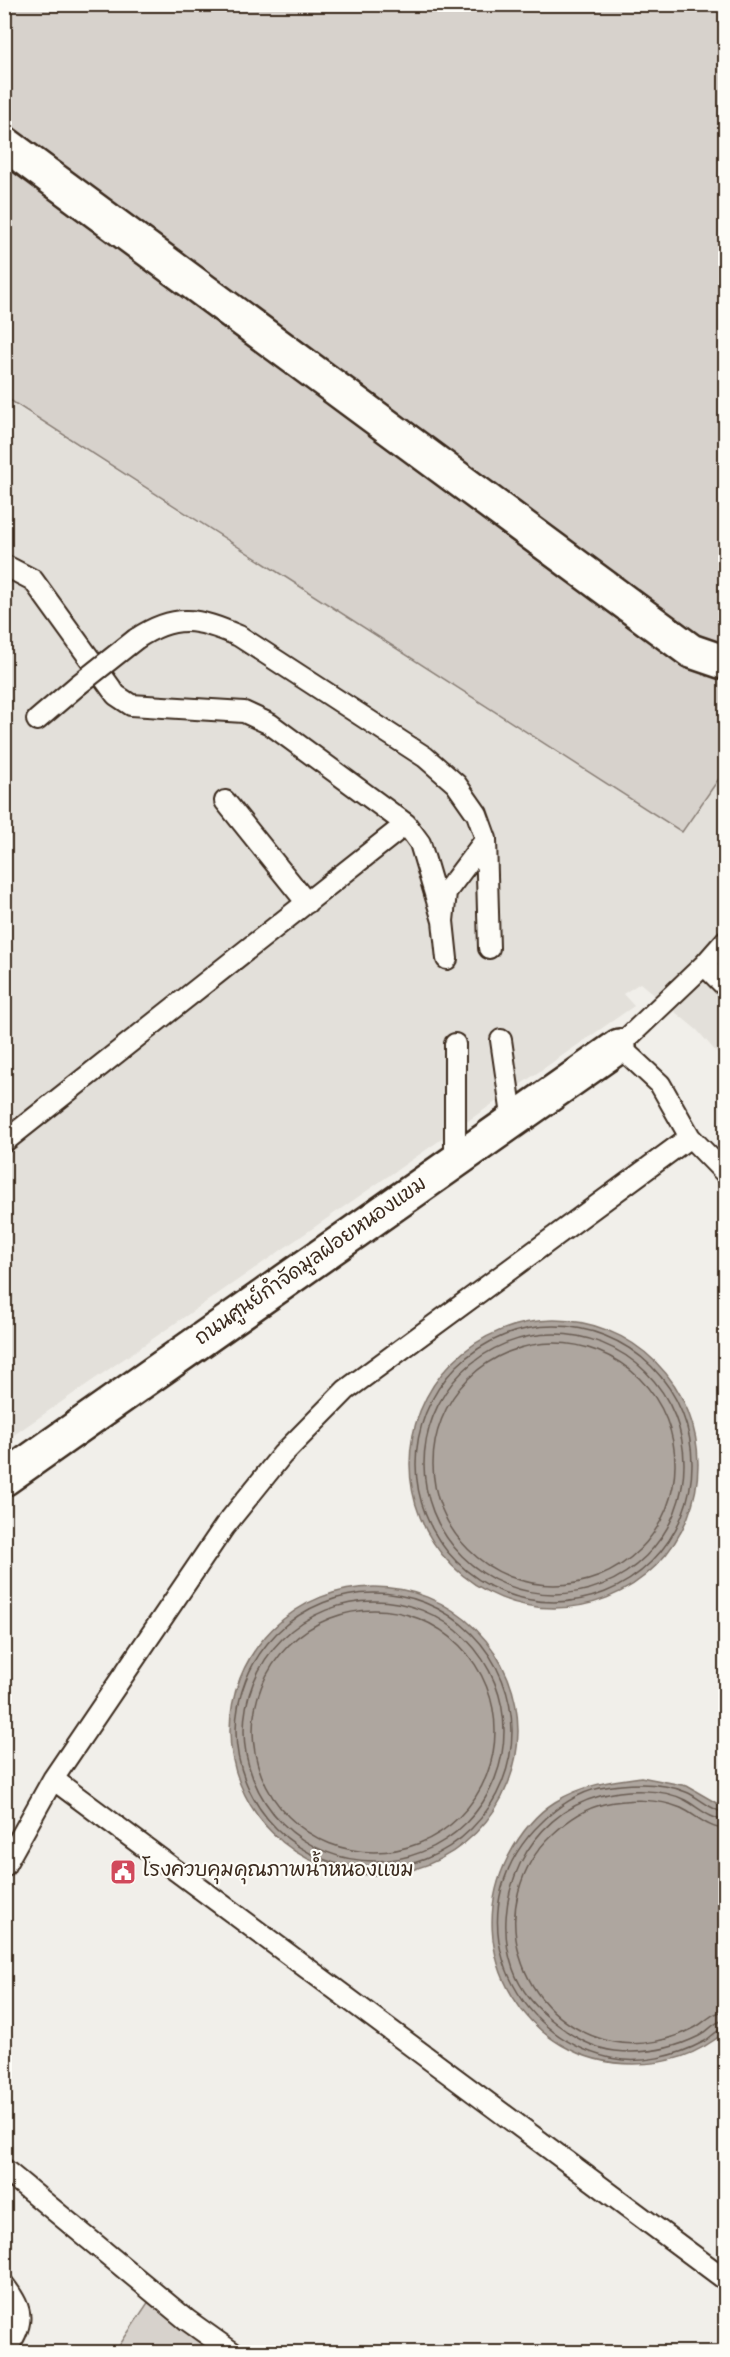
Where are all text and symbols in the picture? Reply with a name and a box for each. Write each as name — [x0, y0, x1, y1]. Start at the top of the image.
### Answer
street label: ถนนศูนย์กำจัดมูลฝอยหนองแขม — [189, 1170, 433, 1353]
place label: โรงควบคุมคุณภาพน้ำหนองแขม — [142, 1850, 414, 1885]
public building icon: โรงควบคุมคุณภาพน้ำหนองแขม — [108, 1857, 138, 1887]

